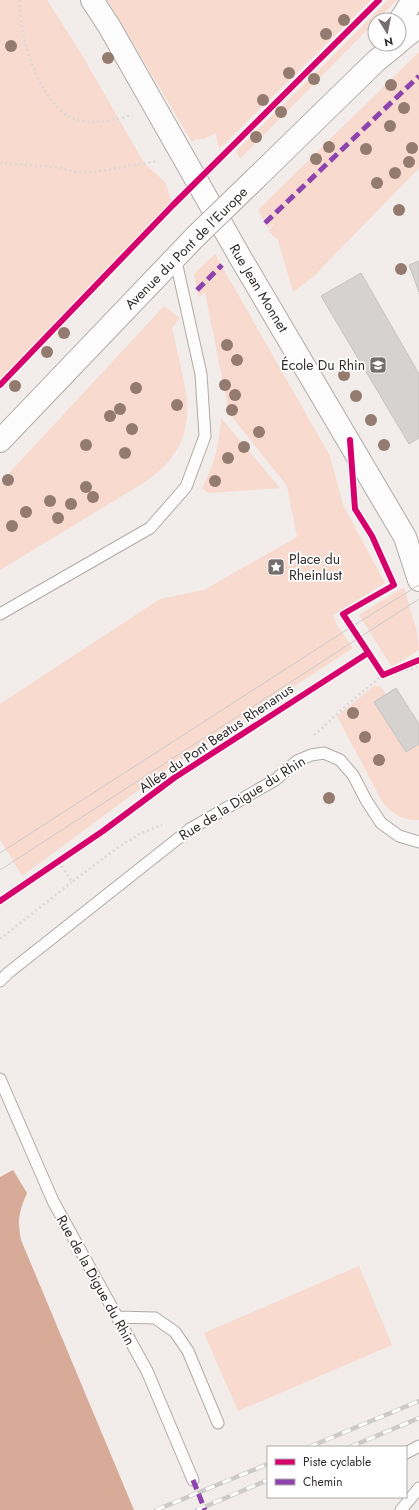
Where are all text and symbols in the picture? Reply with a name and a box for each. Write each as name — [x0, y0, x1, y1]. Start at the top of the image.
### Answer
north arrow — [367, 12, 407, 52]
text: N — [383, 33, 394, 50]
street label: Avenue du Pont de l'Europe — [120, 182, 252, 314]
street label: Rue Jean Monnet — [225, 240, 294, 336]
place label: École Du Rhin — [281, 355, 365, 375]
school or university icon: École Du Rhin — [368, 355, 388, 375]
place label: Place du Rheinlust — [289, 549, 343, 585]
place icon: Place du Rheinlust — [266, 557, 286, 577]
street label: Allée du Pont Beatus Rhenanus — [135, 678, 298, 797]
street label: Rue de la Digue du Rhin — [175, 751, 309, 845]
street label: Rue de la Digue du Rhin — [52, 1211, 140, 1349]
legend — [267, 1446, 407, 1498]
text: Piste cyclable — [303, 1453, 371, 1471]
text: Chemin — [303, 1473, 342, 1491]

